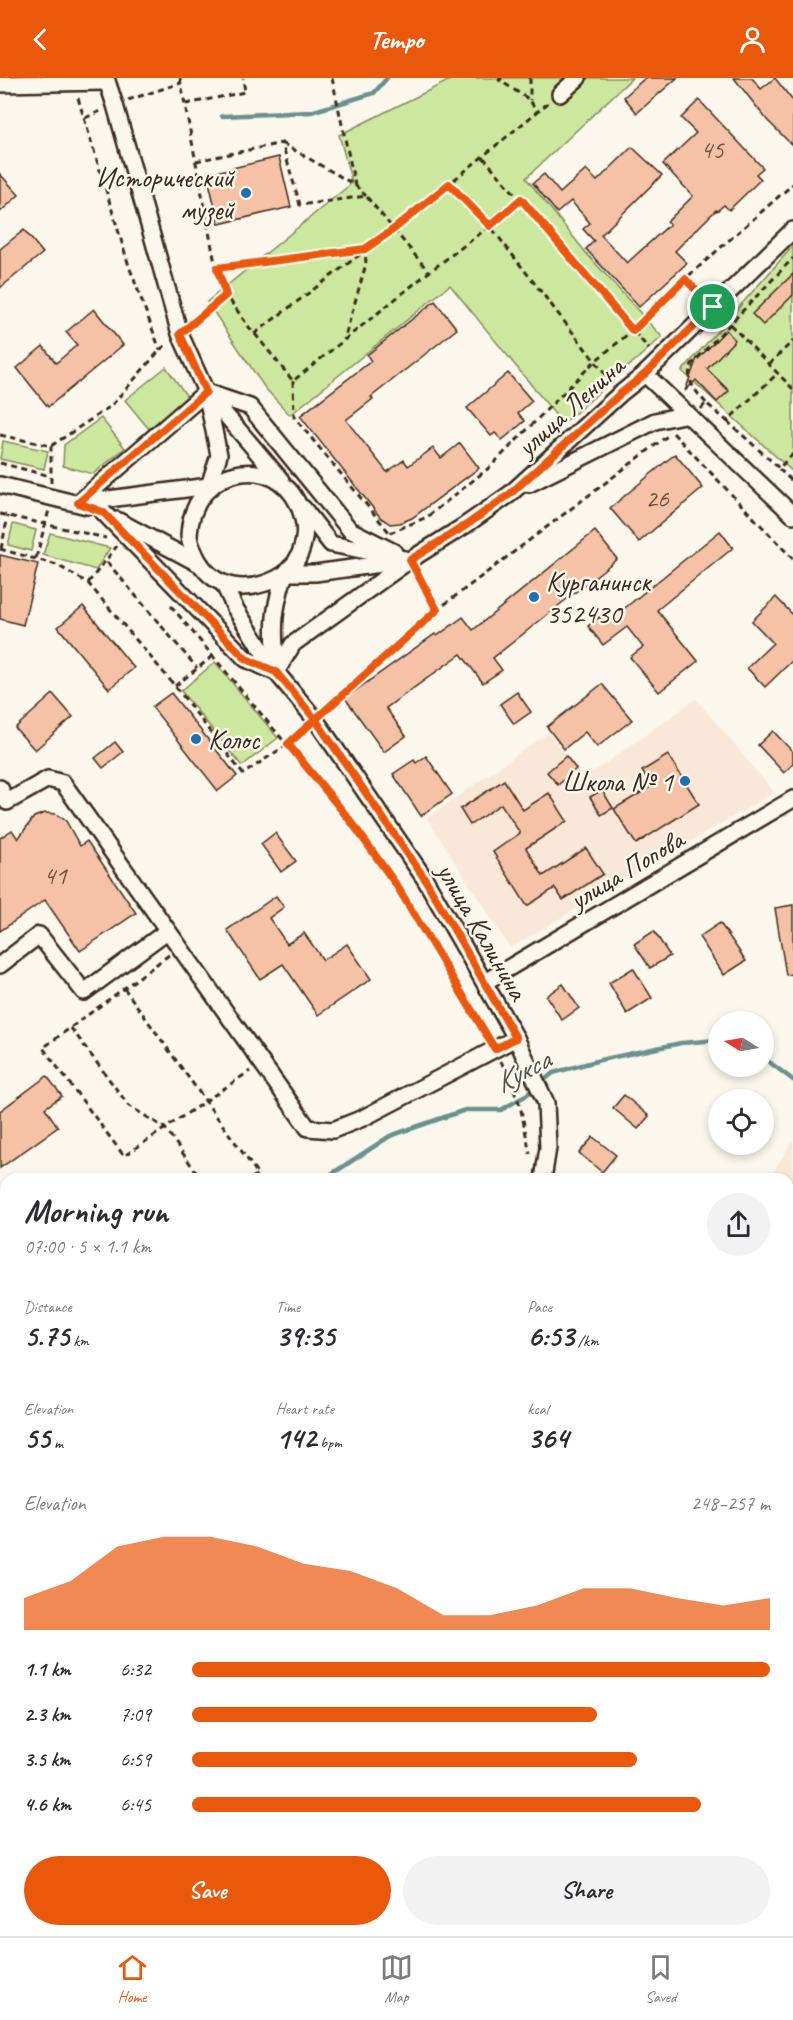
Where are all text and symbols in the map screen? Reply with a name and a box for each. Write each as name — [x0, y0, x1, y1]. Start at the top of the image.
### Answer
text: Tempo — [369, 22, 424, 56]
icon: back — [24, 23, 57, 56]
icon: person — [736, 23, 769, 56]
house number: 45 — [700, 133, 725, 166]
place label: Исторический музей — [96, 160, 235, 227]
marker: Исторический музей — [239, 186, 253, 200]
pin — [687, 281, 738, 332]
icon: arrive — [696, 290, 729, 323]
street label: улица Ленина — [508, 347, 633, 465]
house number: 26 — [645, 482, 670, 515]
place label: Курганинск 352430 — [546, 564, 652, 631]
marker: Курганинск 352430 — [527, 590, 541, 604]
place label: Колос — [208, 722, 260, 757]
marker: Колос — [189, 732, 203, 746]
place label: Школа № 1 — [562, 764, 674, 799]
marker: Школа № 1 — [678, 774, 692, 788]
street label: улица Попова — [561, 820, 692, 918]
street label: улица Калинина — [428, 855, 537, 1008]
house number: 41 — [43, 859, 68, 892]
north arrow — [708, 1011, 774, 1077]
map controls — [708, 1011, 774, 1155]
water label: Кукса — [488, 1039, 559, 1101]
button: locate — [708, 1089, 774, 1155]
text: Morning run — [24, 1190, 168, 1232]
button: share — [707, 1193, 770, 1256]
text: 07:00 · 5 × 1.1 km — [24, 1234, 151, 1259]
text: Distance — [24, 1297, 72, 1317]
text: Time — [276, 1297, 300, 1317]
text: Pace — [527, 1297, 552, 1317]
text: 5.75 — [24, 1317, 69, 1355]
text: 39:35 — [276, 1317, 335, 1355]
text: 6:53 — [527, 1317, 574, 1355]
text: km — [69, 1331, 89, 1351]
text: /km — [574, 1331, 599, 1351]
text: Elevation — [24, 1399, 73, 1419]
text: Heart rate — [276, 1399, 334, 1419]
text: kcal — [527, 1399, 548, 1419]
text: 55 — [24, 1419, 50, 1457]
text: 142 — [276, 1419, 316, 1457]
text: 364 — [527, 1419, 568, 1457]
text: m — [50, 1433, 63, 1453]
text: bpm — [316, 1433, 342, 1453]
text: Elevation — [24, 1491, 86, 1516]
text: 248–257 m — [691, 1491, 770, 1516]
text: 1.1 km — [24, 1657, 71, 1682]
text: 6:32 — [120, 1657, 151, 1682]
text: 2.3 km — [24, 1702, 71, 1727]
text: 7:09 — [120, 1702, 151, 1727]
text: 3.5 km — [24, 1747, 70, 1772]
text: 6:59 — [120, 1747, 151, 1772]
text: 4.6 km — [24, 1792, 71, 1817]
text: 6:45 — [120, 1792, 151, 1817]
button: Save — [24, 1856, 391, 1925]
button: Share — [403, 1856, 770, 1925]
tab: Home — [116, 1951, 149, 2007]
tab: Map — [380, 1951, 413, 2007]
tab: Saved — [644, 1951, 677, 2007]

